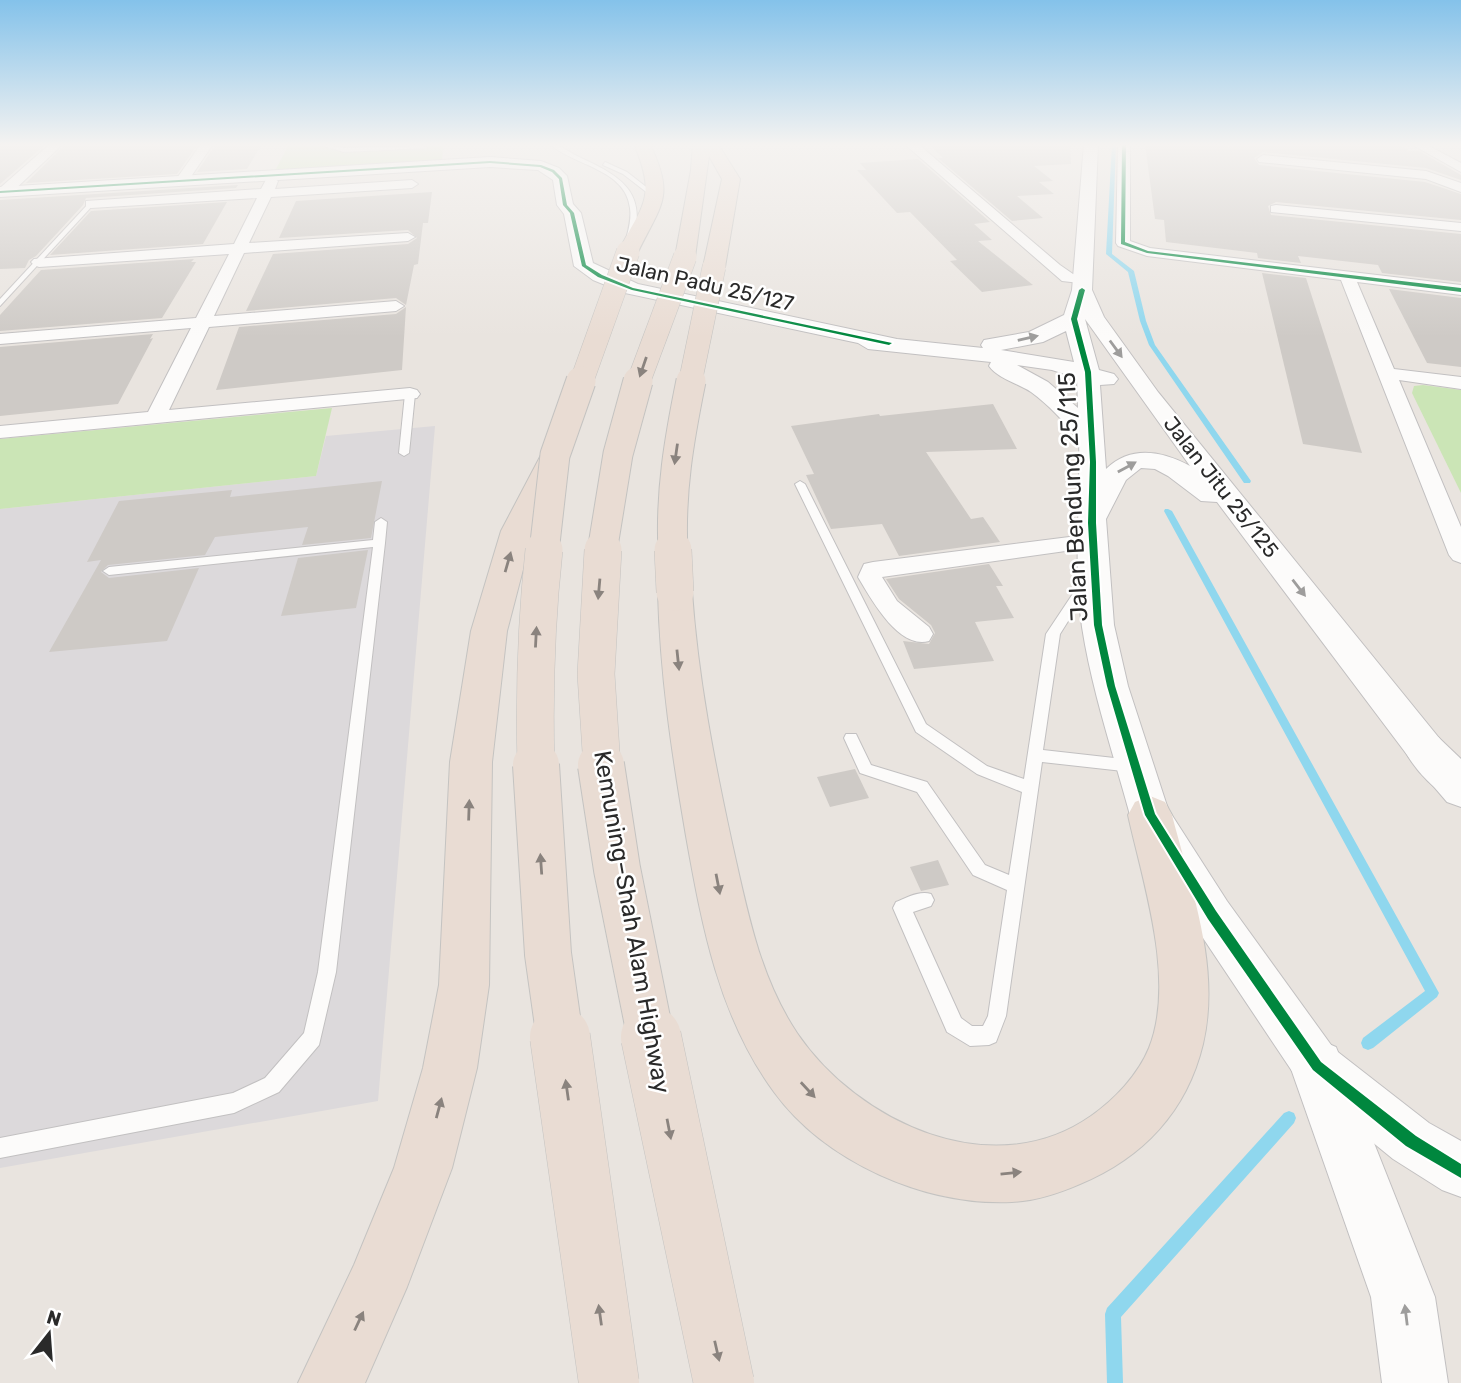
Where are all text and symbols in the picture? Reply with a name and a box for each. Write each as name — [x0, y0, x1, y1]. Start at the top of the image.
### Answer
street label: Jalan Padu 25/127 — [614, 251, 797, 316]
one-way arrow — [1017, 333, 1039, 344]
one-way arrow — [1109, 340, 1123, 358]
one-way arrow — [637, 357, 648, 378]
street label: Jalan Bendung 25/115 — [1052, 371, 1094, 623]
street label: Jalan Jitu 25/125 — [1158, 411, 1284, 562]
one-way arrow — [671, 443, 682, 465]
one-way arrow — [1117, 461, 1137, 474]
one-way arrow — [504, 551, 514, 572]
one-way arrow — [1292, 578, 1307, 596]
one-way arrow — [593, 579, 604, 601]
one-way arrow — [531, 626, 542, 648]
one-way arrow — [673, 649, 684, 671]
street label: Kemuning–Shah Alam Highway — [588, 749, 676, 1095]
one-way arrow — [463, 799, 475, 821]
one-way arrow — [536, 853, 547, 875]
one-way arrow — [713, 873, 724, 895]
one-way arrow — [562, 1079, 573, 1101]
one-way arrow — [799, 1081, 816, 1098]
one-way arrow — [434, 1097, 445, 1119]
one-way arrow — [663, 1118, 674, 1140]
one-way arrow — [1000, 1167, 1022, 1178]
north arrow — [14, 1299, 84, 1369]
one-way arrow — [594, 1304, 605, 1326]
one-way arrow — [1400, 1304, 1411, 1326]
text: N — [44, 1305, 64, 1331]
one-way arrow — [354, 1311, 365, 1331]
one-way arrow — [712, 1340, 723, 1362]

